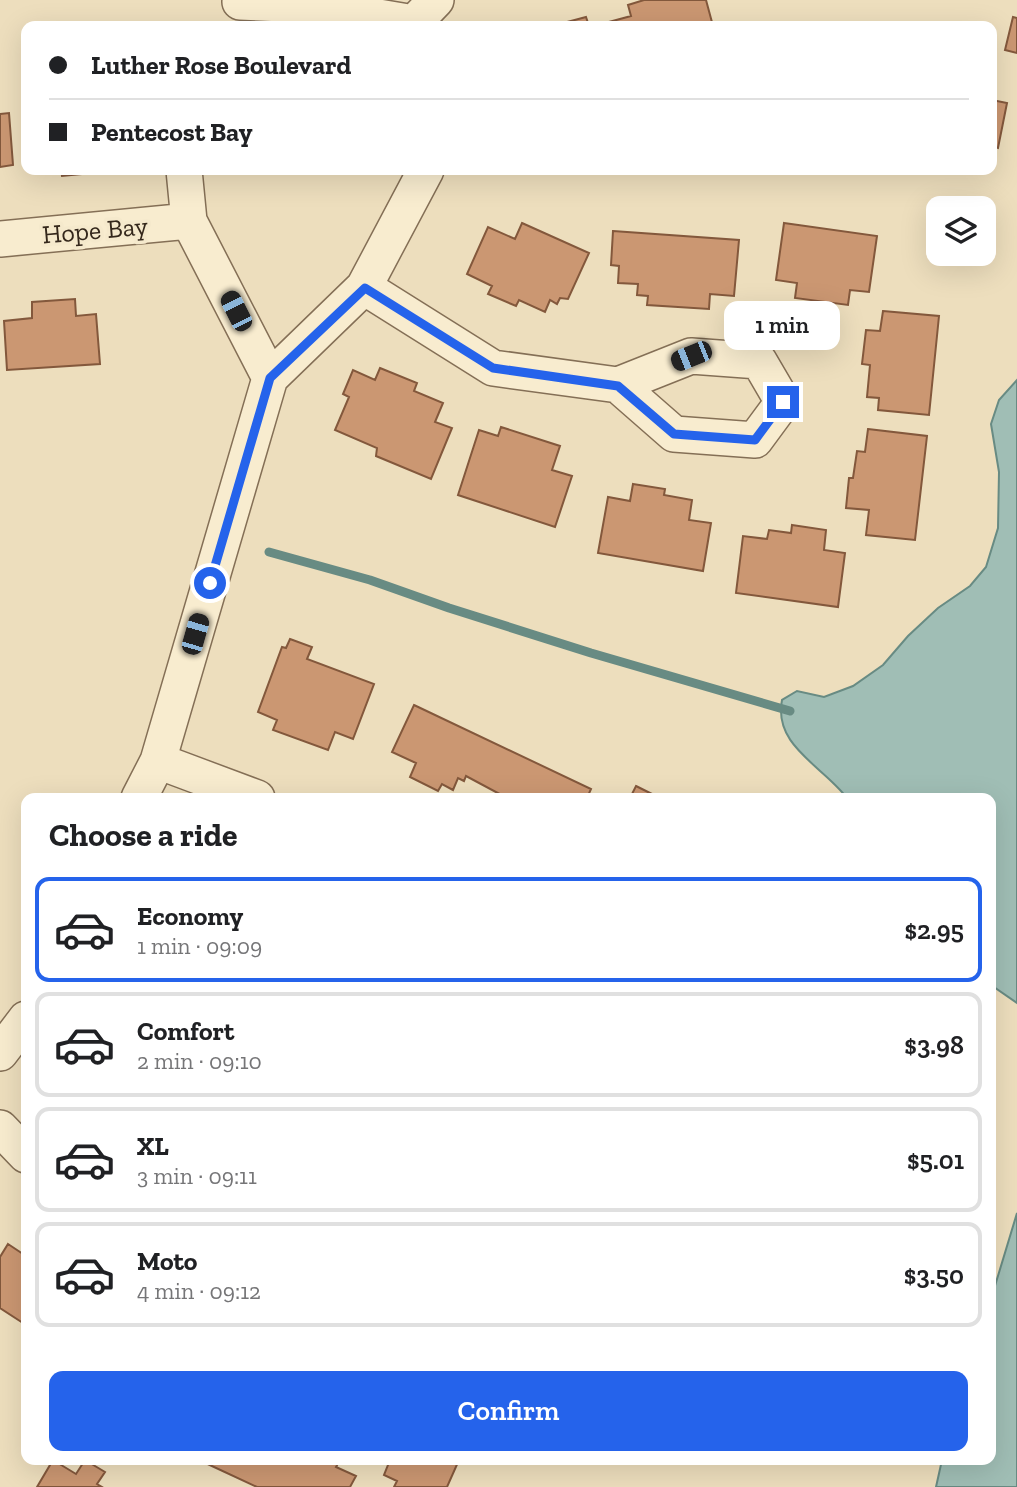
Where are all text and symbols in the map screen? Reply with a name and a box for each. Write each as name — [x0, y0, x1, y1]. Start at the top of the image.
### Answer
text: Luther Rose Boulevard — [91, 49, 351, 81]
text: Pentecost Bay — [91, 116, 253, 148]
map controls — [926, 196, 996, 266]
button: layers — [926, 196, 996, 266]
street label: Hope Bay — [41, 209, 150, 251]
car — [218, 288, 255, 334]
callout: 1 min — [725, 300, 841, 350]
text: 1 min — [755, 311, 809, 339]
car — [668, 338, 715, 374]
route end — [767, 386, 799, 418]
route start — [194, 567, 226, 599]
car — [180, 611, 211, 657]
text: Choose a ride — [49, 816, 237, 854]
icon: car — [53, 898, 116, 961]
text: Economy — [137, 900, 243, 932]
text: $2.95 — [905, 914, 964, 946]
text: 1 min · 09:09 — [137, 932, 262, 960]
icon: car — [53, 1013, 116, 1076]
text: Comfort — [137, 1015, 234, 1047]
text: $3.98 — [904, 1029, 964, 1061]
text: 2 min · 09:10 — [137, 1047, 262, 1075]
icon: car — [53, 1128, 116, 1191]
text: XL — [137, 1130, 169, 1162]
text: $5.01 — [907, 1144, 964, 1176]
text: 3 min · 09:11 — [137, 1162, 257, 1190]
icon: car — [53, 1243, 116, 1306]
text: Moto — [137, 1245, 197, 1277]
text: $3.50 — [904, 1259, 964, 1291]
text: 4 min · 09:12 — [137, 1277, 261, 1305]
button: Confirm — [49, 1371, 968, 1451]

